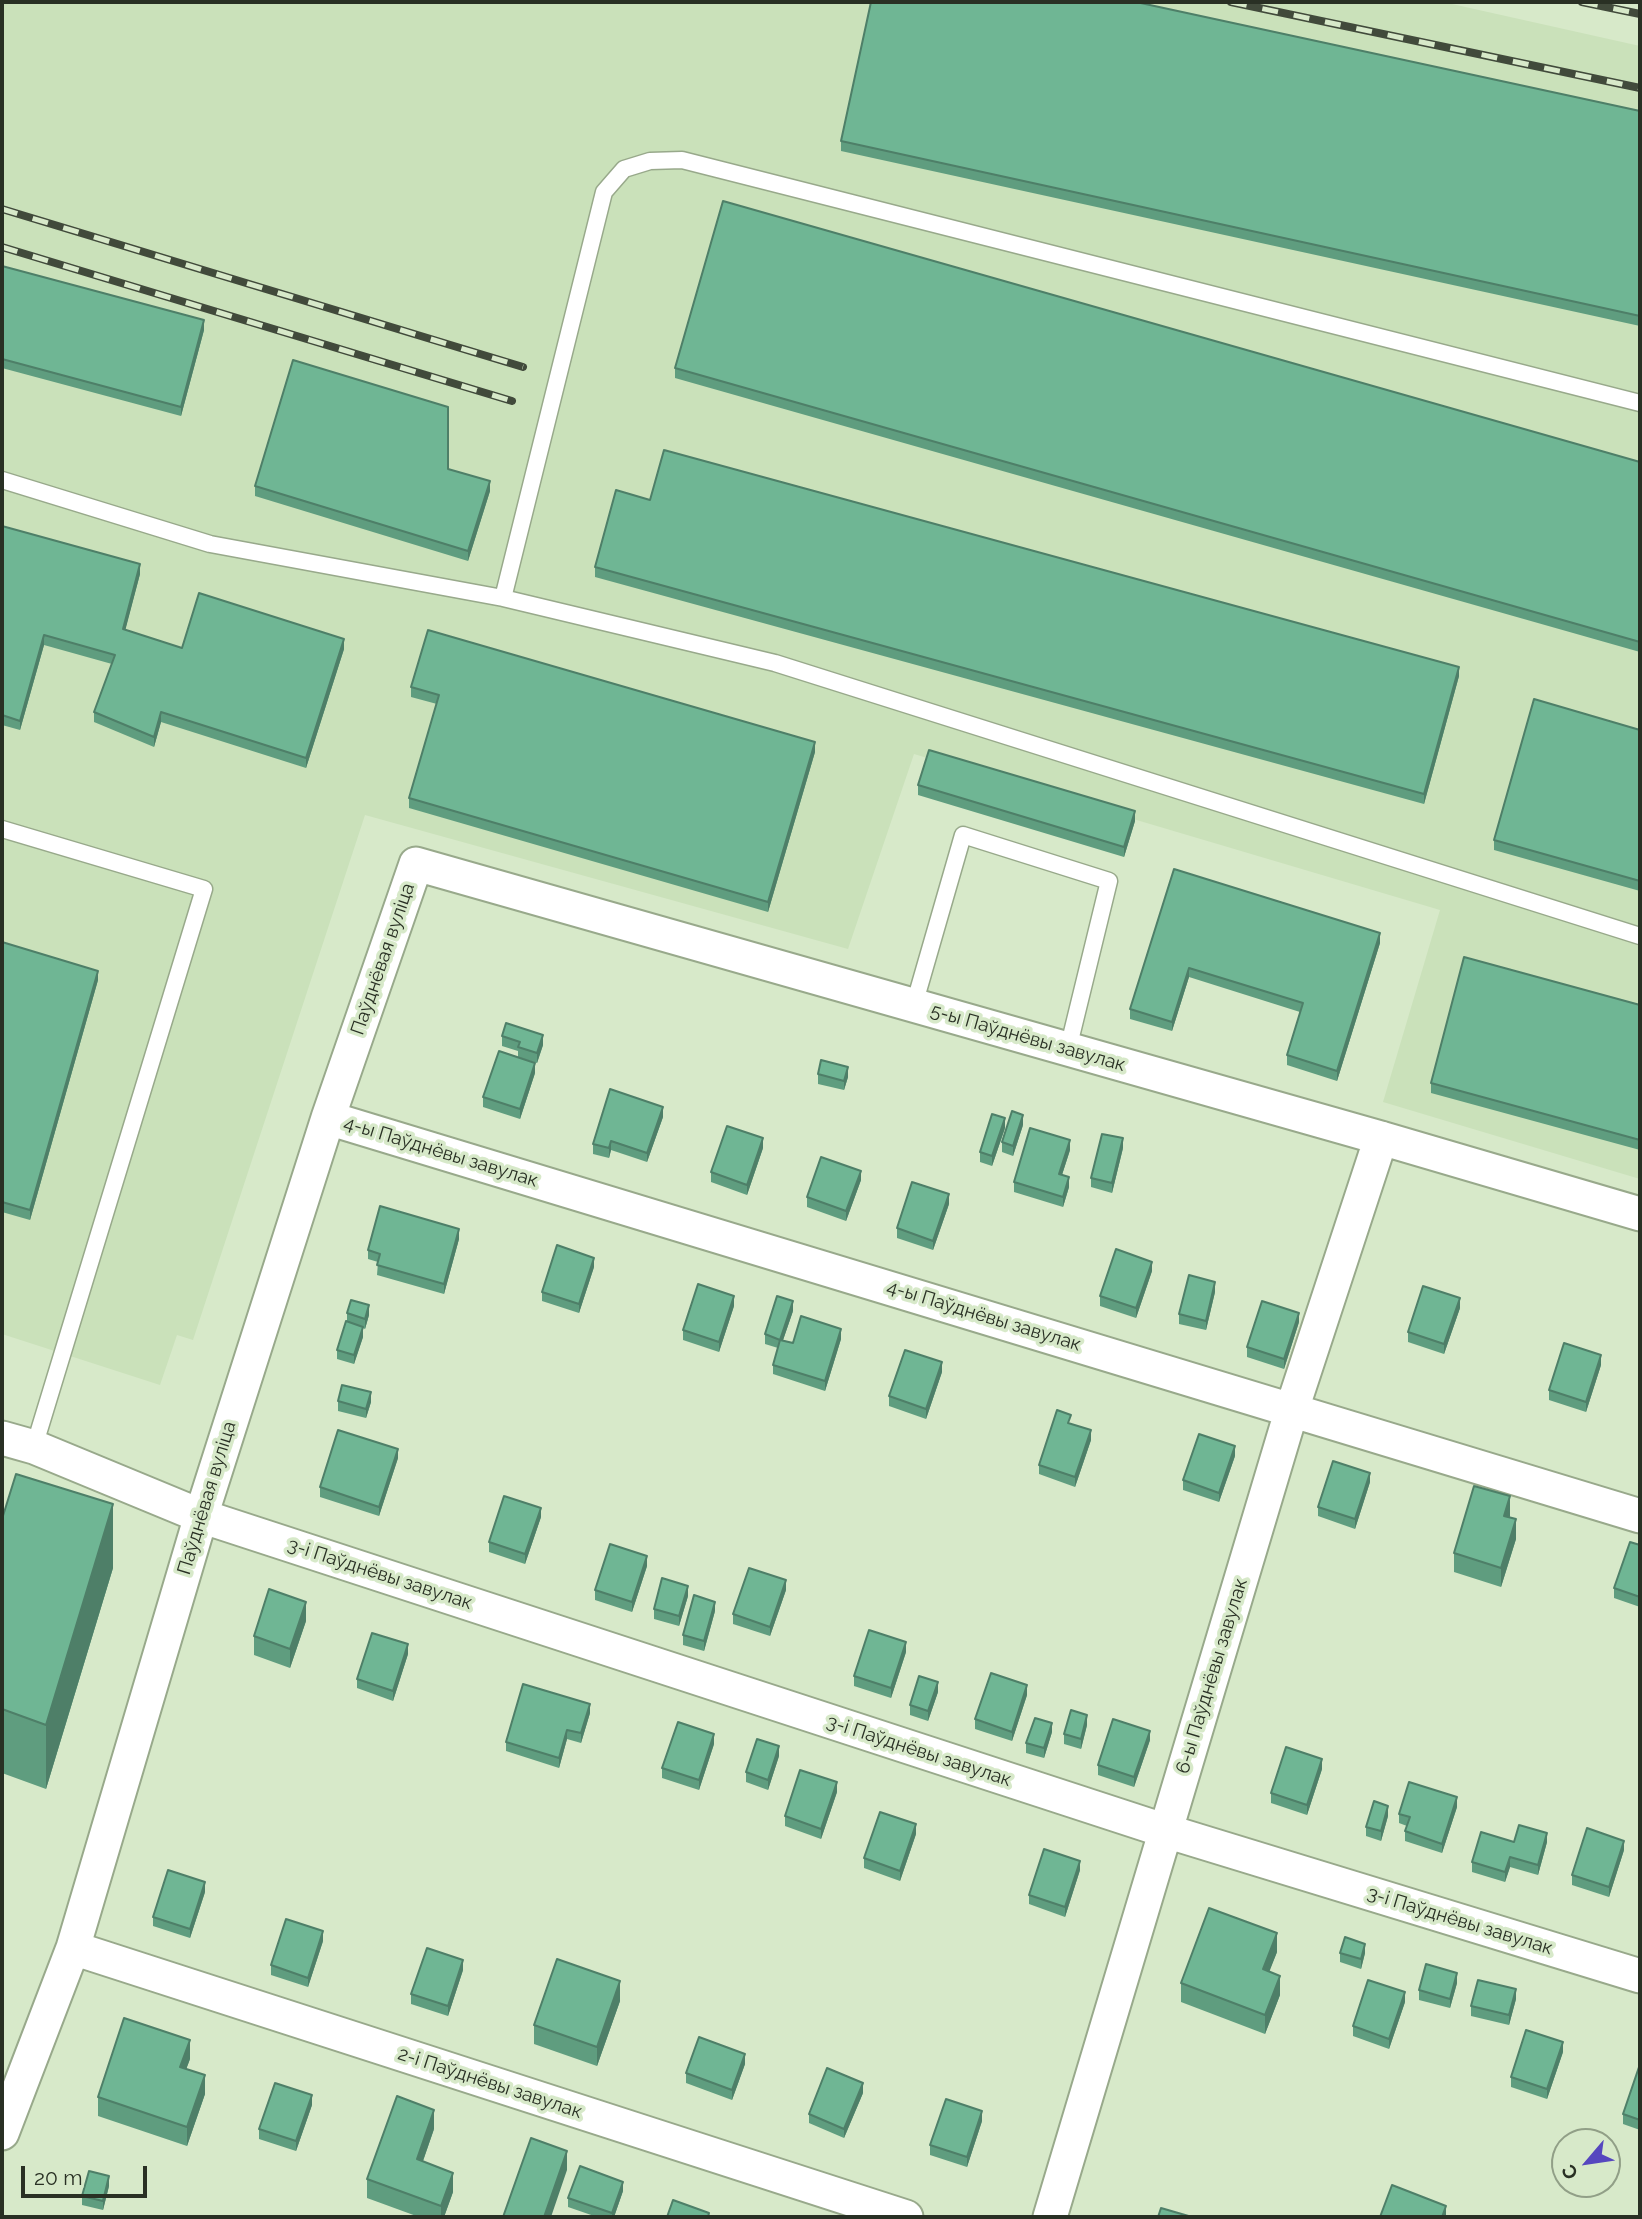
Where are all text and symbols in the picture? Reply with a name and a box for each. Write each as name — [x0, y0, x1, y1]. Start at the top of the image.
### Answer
street label: Паўднёвая вуліца — [346, 880, 420, 1038]
street label: 5-ы Паўднёвы завулак — [928, 999, 1128, 1077]
street label: 4-ы Паўднёвы завулак — [341, 1112, 541, 1192]
street label: 4-ы Паўднёвы завулак — [884, 1276, 1084, 1356]
street label: Паўднёвая вуліца — [173, 1419, 241, 1577]
street label: 3-і Паўднёвы завулак — [285, 1533, 475, 1615]
street label: 6-ы Паўднёвы завулак — [1171, 1576, 1253, 1776]
street label: 3-і Паўднёвы завулак — [824, 1710, 1014, 1792]
street label: 3-і Паўднёвы завулак — [1364, 1882, 1556, 1960]
street label: 2-і Паўднёвы завулак — [395, 2042, 585, 2124]
north arrow — [1551, 2128, 1621, 2198]
scale bar — [24, 2152, 150, 2196]
text: С — [1557, 2161, 1582, 2183]
text: 20 m — [34, 2165, 82, 2190]

